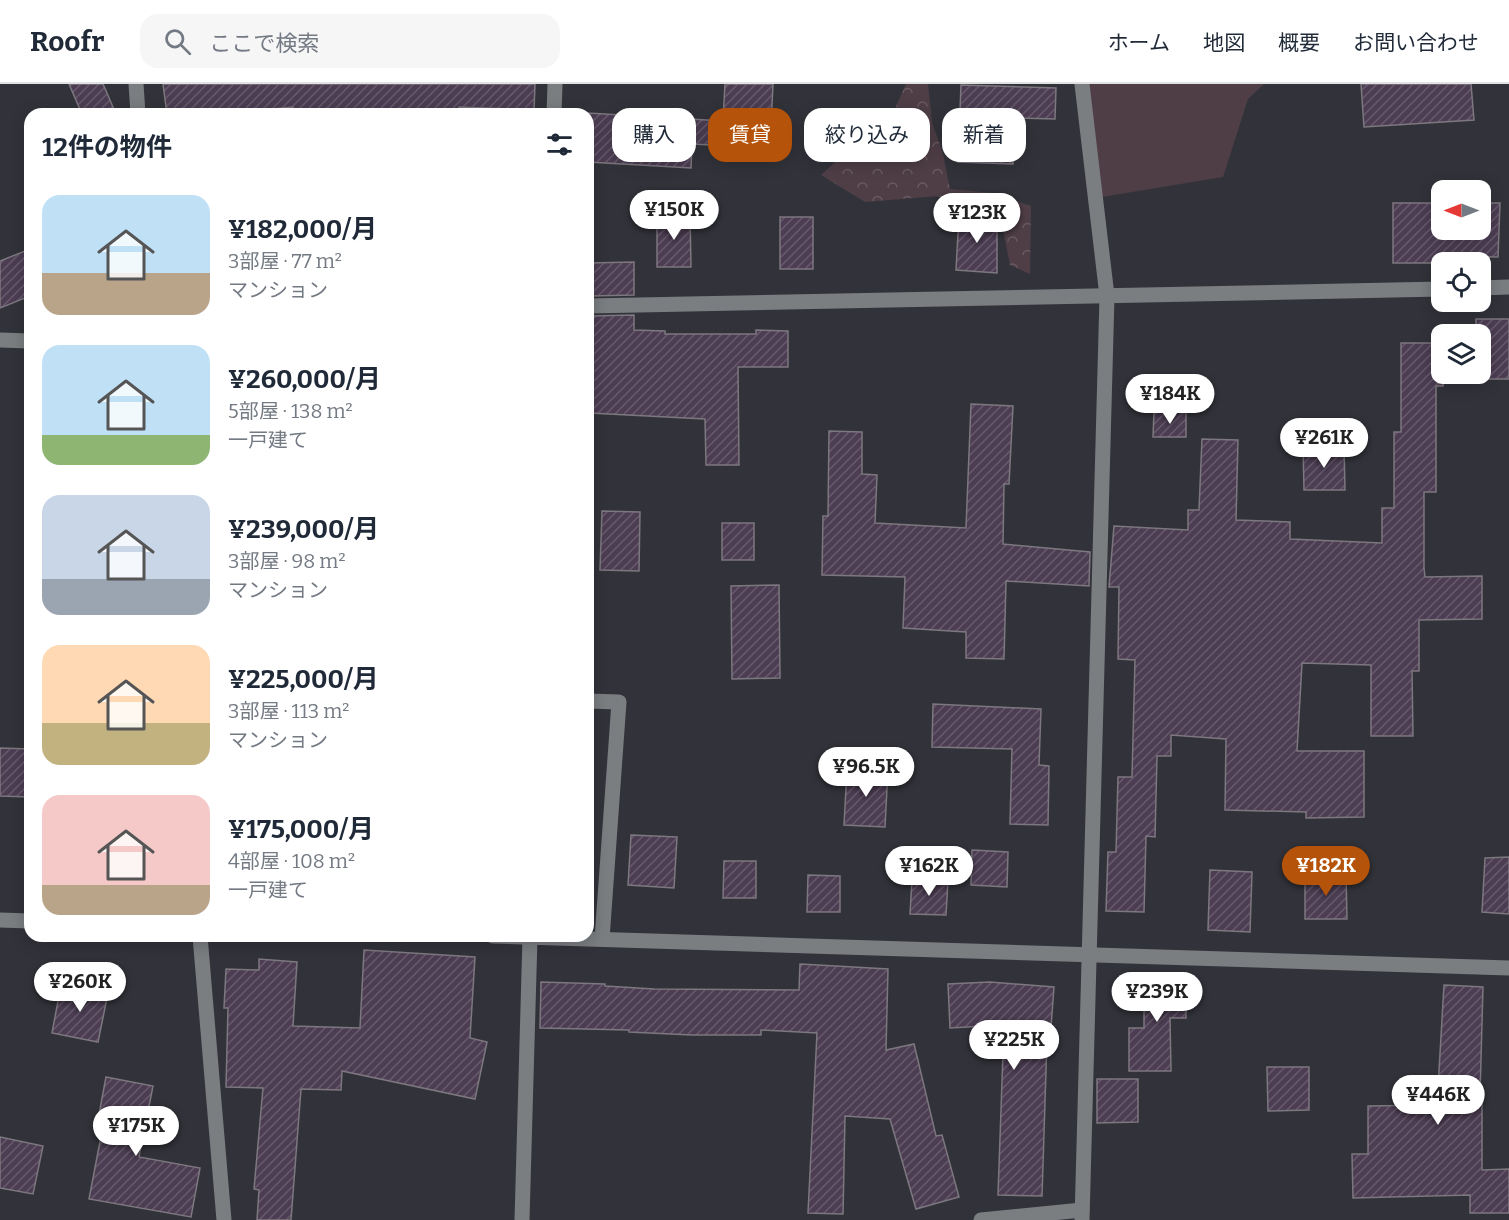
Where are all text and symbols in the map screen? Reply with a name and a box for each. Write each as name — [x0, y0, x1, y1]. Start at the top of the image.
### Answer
search box — [140, 14, 560, 68]
text: Roofr — [30, 25, 104, 58]
icon: search — [161, 25, 194, 58]
text: ここで検索 — [209, 30, 319, 57]
text: ホーム — [1108, 30, 1170, 56]
text: 地図 — [1203, 30, 1245, 56]
text: 概要 — [1278, 30, 1320, 56]
text: お問い合わせ — [1353, 30, 1479, 56]
chip: 購入 — [612, 108, 696, 162]
chip: 賃貸 — [708, 108, 792, 162]
chip: 絞り込み — [804, 108, 930, 162]
chip: 新着 — [942, 108, 1026, 162]
icon: filters — [543, 128, 576, 161]
text: 12件の物件 — [42, 132, 172, 163]
north arrow — [1431, 180, 1491, 240]
map controls — [1431, 180, 1491, 384]
pin: ¥150K — [632, 190, 716, 241]
pin: ¥123K — [935, 193, 1019, 244]
text: ¥150K — [644, 197, 704, 221]
text: ¥123K — [947, 200, 1007, 224]
text: ¥182,000/月 — [228, 214, 377, 245]
icon: home — [90, 219, 162, 291]
text: 3部屋 · 77 m² — [228, 249, 342, 273]
button: locate — [1431, 252, 1491, 312]
text: マンション — [228, 278, 328, 302]
button: layers — [1431, 324, 1491, 384]
text: ¥260,000/月 — [228, 364, 381, 395]
icon: home — [90, 369, 162, 441]
pin: ¥184K — [1128, 374, 1212, 425]
text: ¥184K — [1139, 381, 1201, 405]
text: 5部屋 · 138 m² — [228, 399, 353, 423]
pin: ¥261K — [1282, 418, 1366, 469]
text: ¥261K — [1294, 425, 1354, 449]
text: 一戸建て — [228, 428, 308, 452]
text: ¥239,000/月 — [228, 514, 379, 545]
icon: home — [90, 519, 162, 591]
text: 3部屋 · 98 m² — [228, 549, 346, 573]
text: マンション — [228, 578, 328, 602]
text: ¥225,000/月 — [228, 664, 379, 695]
icon: home — [90, 669, 162, 741]
text: 3部屋 · 113 m² — [228, 699, 349, 723]
text: マンション — [228, 728, 328, 752]
pin: ¥96.5K — [817, 747, 915, 798]
text: ¥96.5K — [832, 754, 900, 778]
text: ¥175,000/月 — [228, 814, 374, 845]
icon: home — [90, 819, 162, 891]
pin: ¥162K — [887, 846, 971, 897]
pin: ¥182K — [1284, 846, 1368, 897]
text: 4部屋 · 108 m² — [228, 849, 355, 873]
text: ¥162K — [899, 853, 959, 877]
text: ¥182K — [1296, 853, 1356, 877]
text: 一戸建て — [228, 878, 308, 902]
pin: ¥260K — [38, 962, 122, 1013]
text: ¥260K — [48, 969, 112, 993]
pin: ¥239K — [1115, 972, 1199, 1023]
text: ¥239K — [1126, 979, 1188, 1003]
pin: ¥225K — [972, 1020, 1056, 1071]
text: ¥225K — [983, 1027, 1045, 1051]
pin: ¥446K — [1396, 1075, 1480, 1126]
text: ¥446K — [1406, 1082, 1470, 1106]
pin: ¥175K — [94, 1106, 178, 1157]
text: ¥175K — [107, 1113, 165, 1137]

